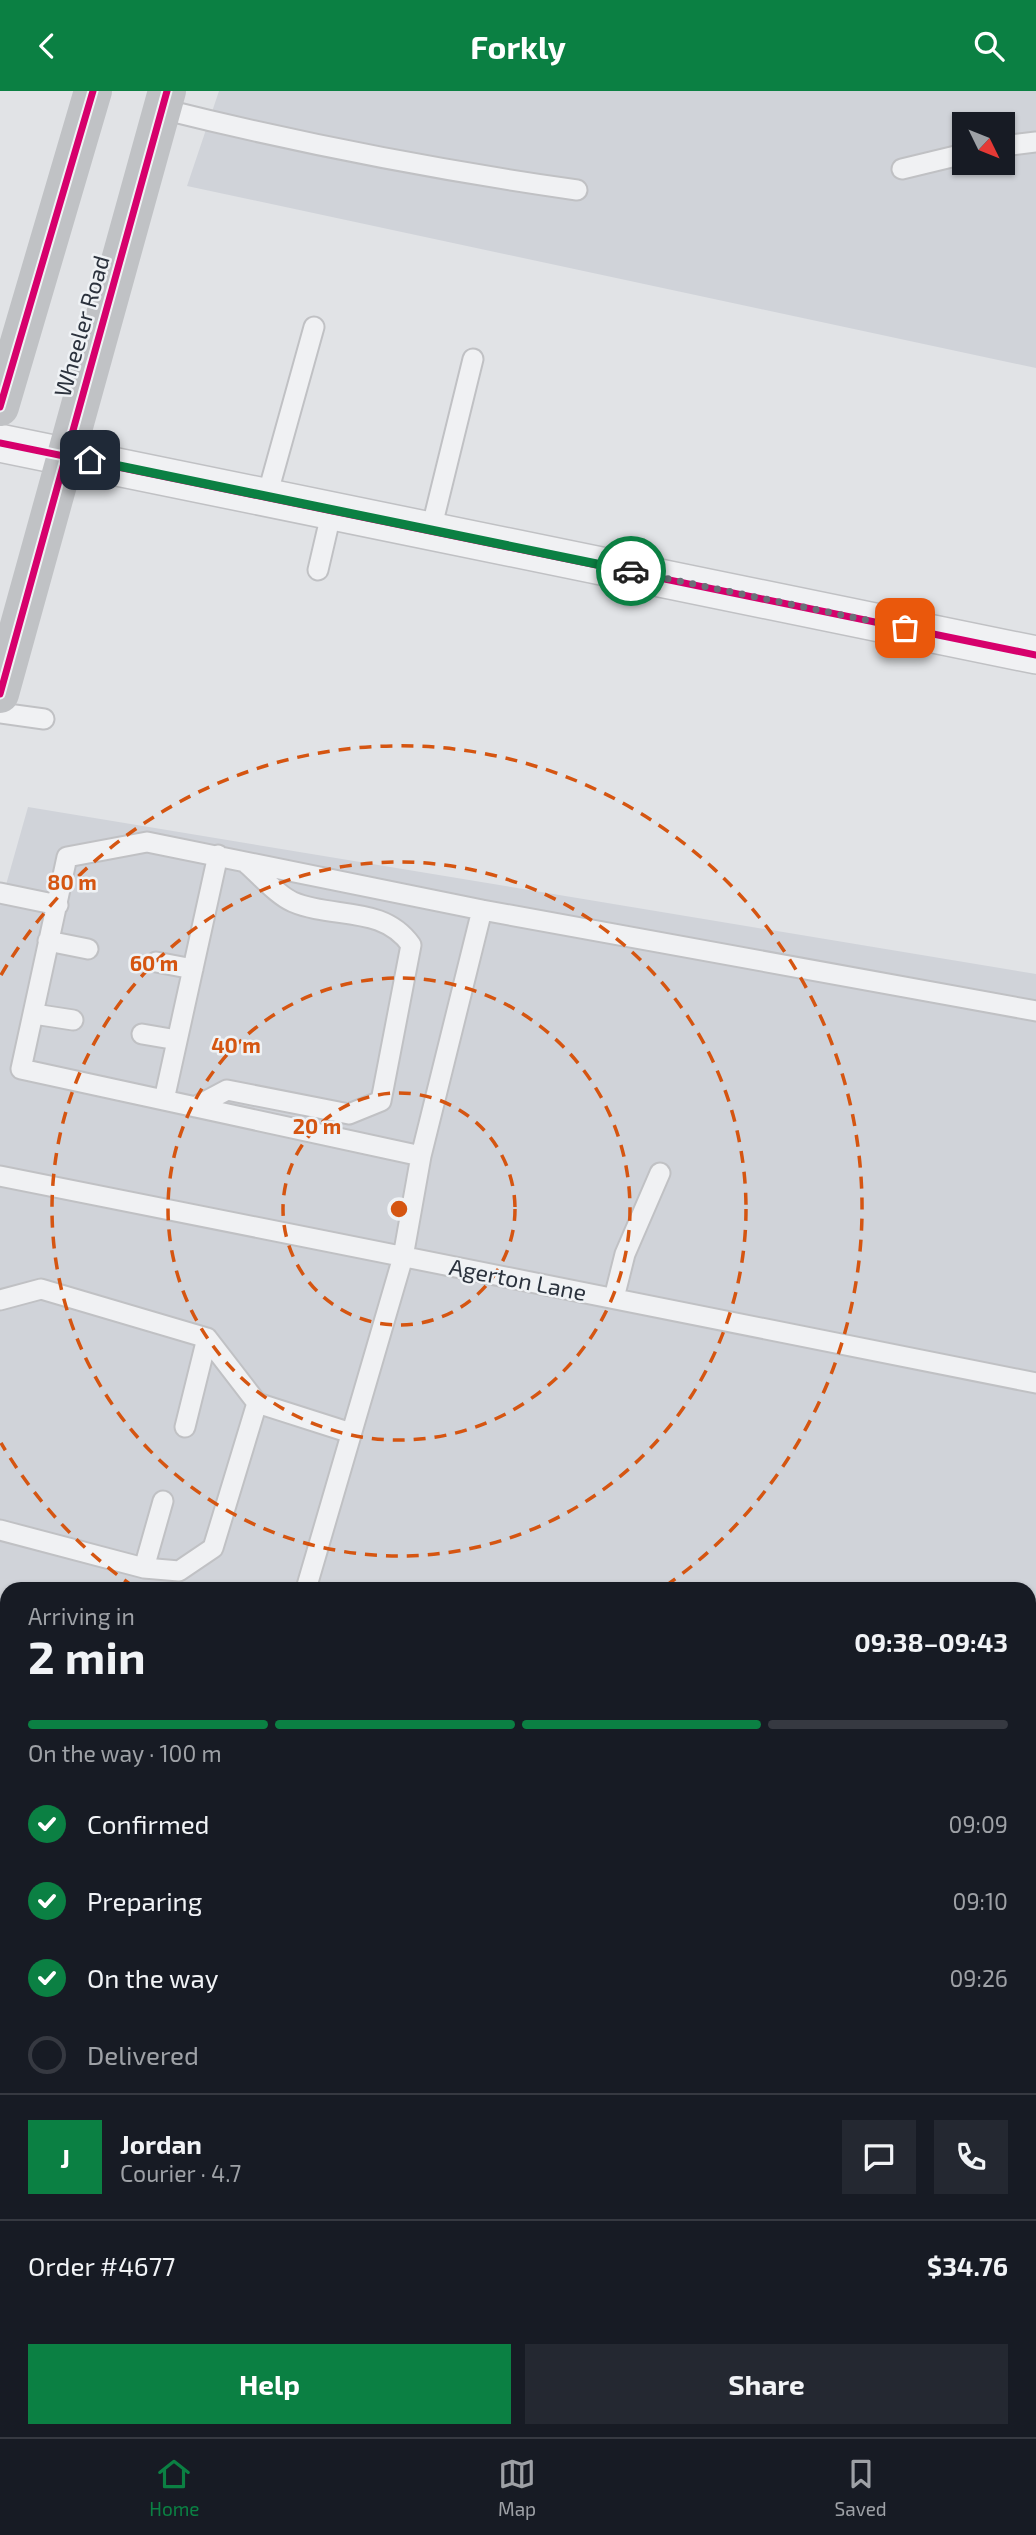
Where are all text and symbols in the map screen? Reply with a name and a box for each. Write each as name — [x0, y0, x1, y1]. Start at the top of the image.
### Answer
icon: back — [28, 27, 66, 65]
text: Forkly — [470, 27, 566, 65]
icon: search — [970, 27, 1008, 65]
north arrow — [952, 112, 1015, 175]
map controls — [952, 112, 1015, 175]
street label: Wheeler Road — [47, 252, 115, 400]
pin — [60, 430, 120, 490]
icon: home — [71, 441, 109, 479]
courier — [596, 536, 666, 606]
icon: car — [612, 552, 650, 590]
pin — [875, 598, 935, 658]
icon: bag — [886, 609, 924, 647]
text: 80 m — [47, 869, 97, 894]
text: 60 m — [130, 950, 178, 975]
text: 40 m — [211, 1032, 261, 1057]
text: 20 m — [293, 1113, 341, 1138]
centre of rings — [387, 1197, 411, 1221]
street label: Agerton Lane — [447, 1252, 589, 1306]
text: Arriving in — [28, 1602, 135, 1630]
text: 09:38–09:43 — [854, 1626, 1008, 1657]
text: 2 min — [28, 1628, 146, 1683]
text: On the way · 100 m — [28, 1739, 222, 1767]
icon: check — [28, 1805, 66, 1843]
text: Confirmed — [87, 1808, 210, 1839]
text: 09:09 — [949, 1810, 1008, 1838]
icon: check — [28, 1882, 66, 1920]
text: Preparing — [87, 1885, 202, 1916]
text: 09:10 — [953, 1887, 1008, 1915]
icon: check — [28, 1959, 66, 1997]
text: On the way — [87, 1962, 218, 1993]
text: 09:26 — [949, 1964, 1008, 1992]
text: Delivered — [87, 2039, 199, 2070]
button: chat — [842, 2120, 916, 2194]
button: phone — [934, 2120, 1008, 2194]
text: Jordan — [120, 2128, 202, 2159]
text: J — [60, 2142, 70, 2173]
text: Courier · 4.7 — [120, 2159, 241, 2187]
text: Order #4677 — [28, 2250, 175, 2281]
text: $34.76 — [927, 2250, 1008, 2281]
button: Help — [28, 2344, 511, 2424]
button: Share — [525, 2344, 1008, 2424]
tab: Home — [149, 2455, 200, 2520]
tab: Map — [498, 2455, 536, 2520]
tab: Saved — [835, 2455, 887, 2520]

